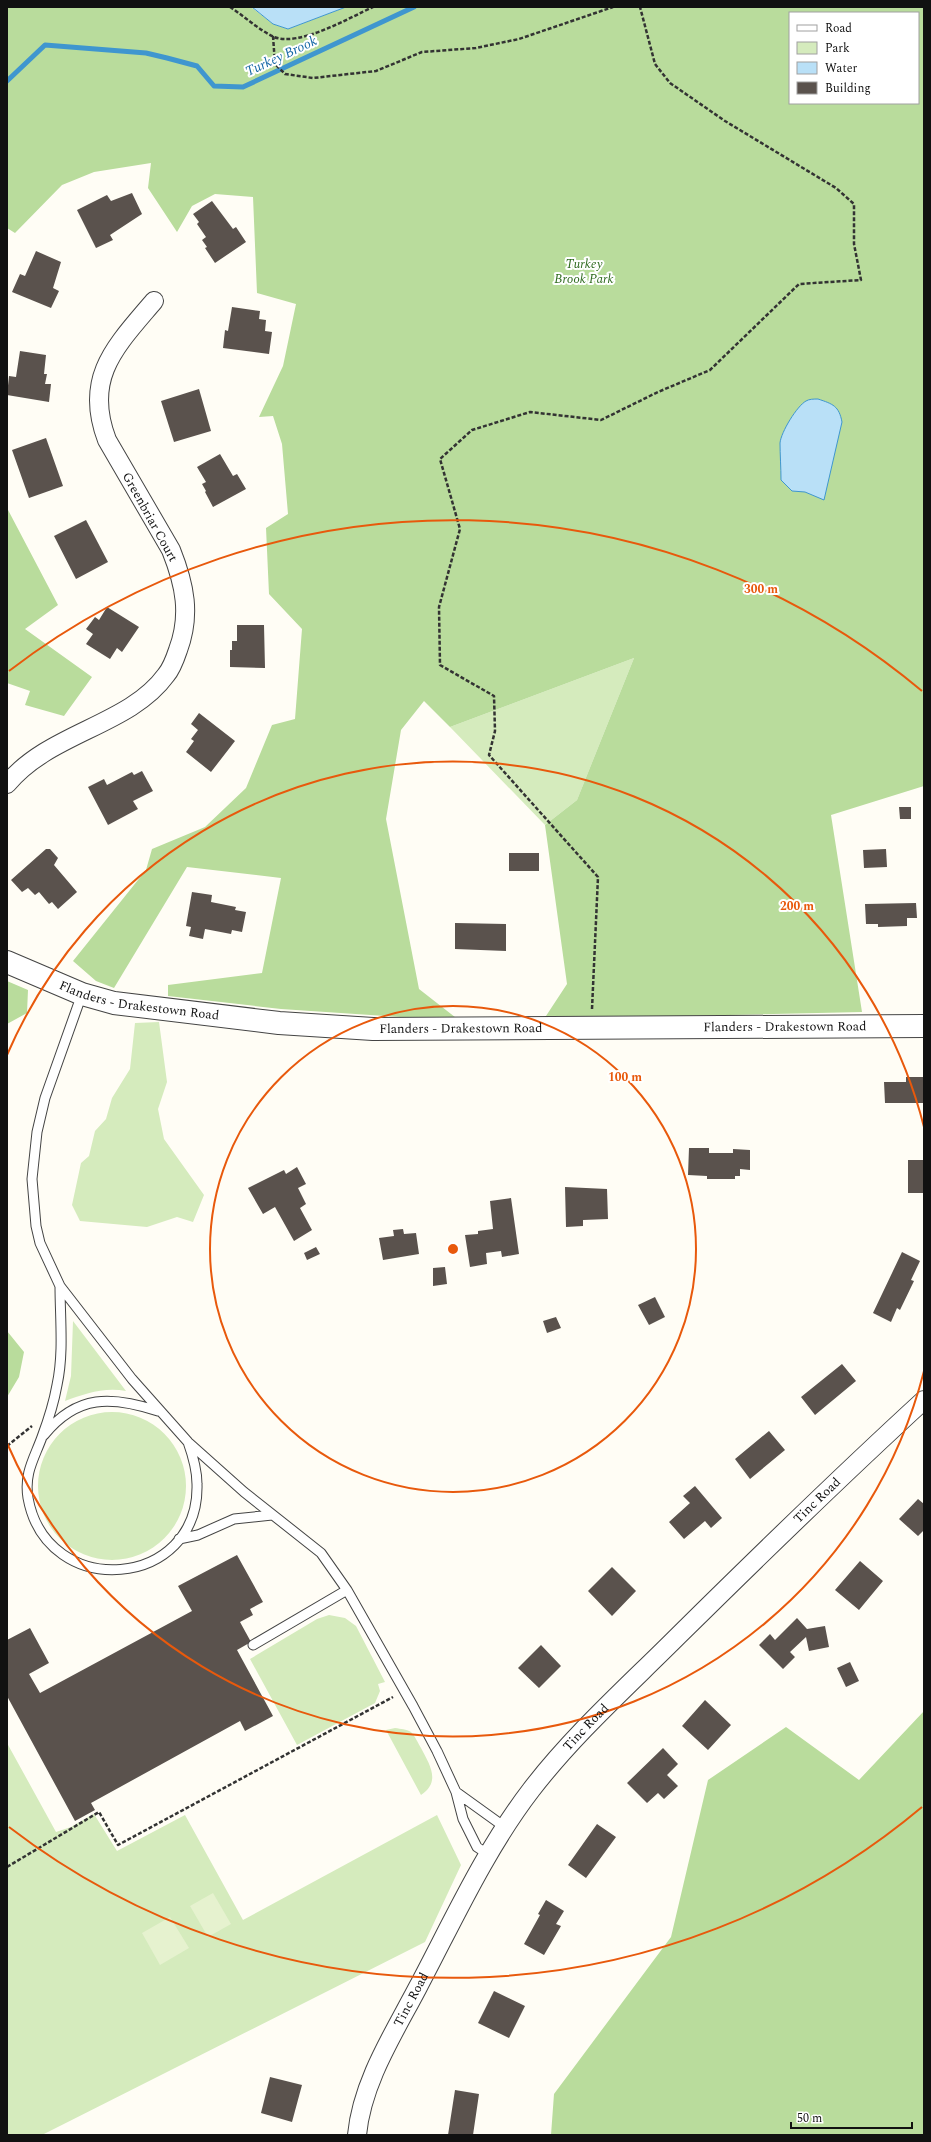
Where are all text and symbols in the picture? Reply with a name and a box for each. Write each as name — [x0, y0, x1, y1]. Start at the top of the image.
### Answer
legend — [789, 12, 919, 104]
text: Road — [825, 19, 852, 38]
water label: Turkey Brook — [242, 30, 321, 82]
text: Park — [825, 39, 850, 58]
text: Water — [825, 59, 857, 78]
text: Building — [825, 79, 871, 98]
park label: Turkey Brook Park — [554, 254, 614, 289]
street label: Greenbriar Court — [117, 468, 183, 566]
text: 300 m — [744, 580, 778, 599]
text: 200 m — [780, 897, 814, 916]
street label: Flanders - Drakestown Road — [56, 975, 220, 1026]
street label: Flanders - Drakestown Road — [703, 1016, 867, 1037]
street label: Flanders - Drakestown Road — [379, 1018, 543, 1039]
text: 100 m — [608, 1068, 642, 1087]
centre of rings — [446, 1242, 460, 1256]
street label: Tinc Road — [789, 1473, 845, 1528]
street label: Tinc Road — [558, 1699, 614, 1756]
street label: Tinc Road — [388, 1969, 434, 2030]
scale bar — [791, 2104, 912, 2130]
text: 50 m — [797, 2109, 822, 2128]

